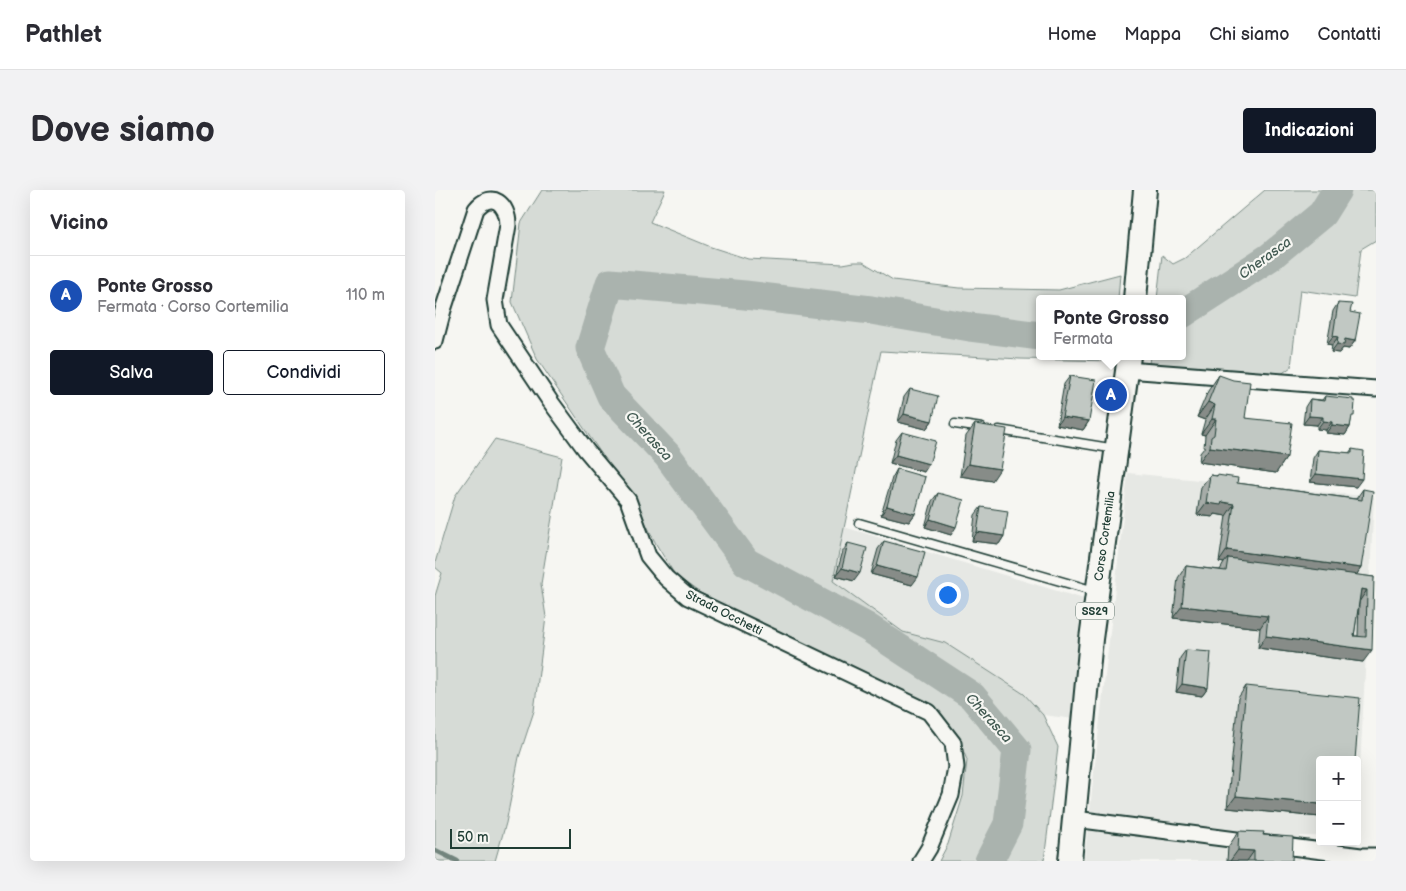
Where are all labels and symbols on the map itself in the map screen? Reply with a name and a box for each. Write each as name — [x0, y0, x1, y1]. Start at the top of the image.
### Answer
water label: Cherasca — [1235, 233, 1295, 283]
pin: A — [1095, 376, 1127, 414]
water label: Cherasca — [622, 408, 676, 464]
street label: Corso Cortemilia — [1091, 490, 1119, 582]
your location — [935, 582, 961, 608]
street label: Strada Occhetti — [683, 587, 765, 639]
road number: SS29 — [1076, 602, 1114, 620]
water label: Cherasca — [962, 690, 1016, 746]
scale bar — [450, 826, 571, 849]

